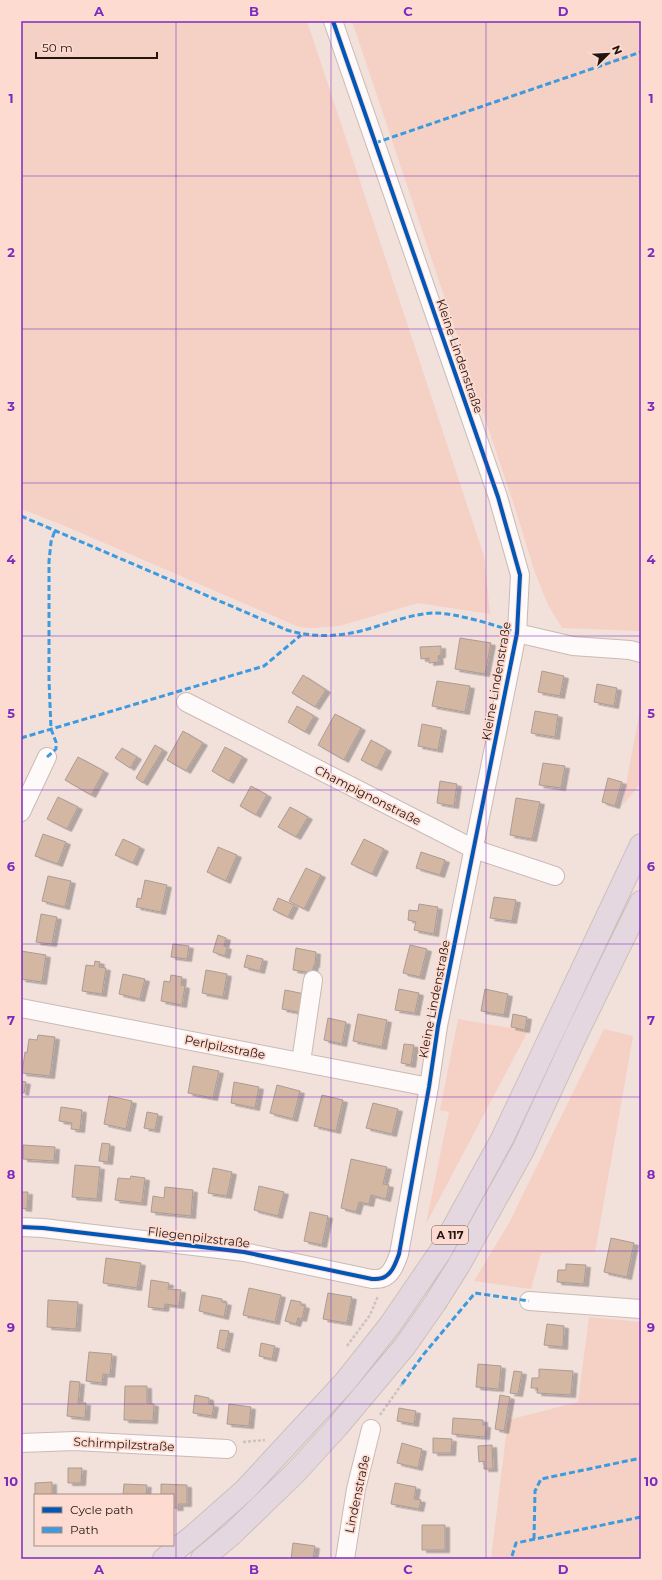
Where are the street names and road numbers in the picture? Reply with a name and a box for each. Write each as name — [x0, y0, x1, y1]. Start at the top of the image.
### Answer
street label: Kleine Lindenstraße — [433, 297, 487, 415]
street label: Kleine Lindenstraße — [478, 621, 514, 741]
street label: Champignonstraße — [312, 762, 424, 828]
street label: Kleine Lindenstraße — [415, 939, 453, 1059]
street label: Perlpilzstraße — [183, 1032, 267, 1062]
street label: Fliegenpilzstraße — [147, 1223, 251, 1251]
road number: A 117 — [432, 1226, 468, 1244]
street label: Schirmpilzstraße — [73, 1434, 175, 1454]
street label: Lindenstraße — [341, 1454, 373, 1534]

